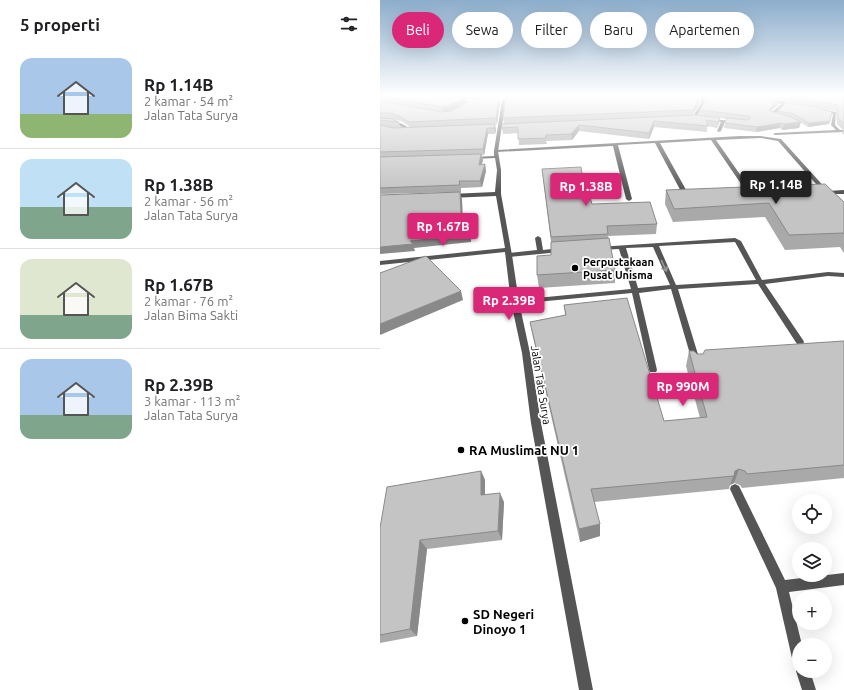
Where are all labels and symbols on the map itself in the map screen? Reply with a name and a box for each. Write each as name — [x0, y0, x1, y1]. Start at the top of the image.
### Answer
pin: Rp 1.14B — [735, 171, 817, 205]
pin: Rp 1.38B — [545, 173, 627, 207]
pin: Rp 1.67B — [402, 213, 484, 247]
place label: Perpustakaan Pusat Unisma — [583, 256, 654, 281]
one-way arrow — [661, 260, 668, 272]
marker: Perpustakaan Pusat Unisma — [570, 263, 580, 273]
pin: Rp 2.39B — [468, 287, 550, 321]
street label: Jalan Tata Surya — [529, 345, 553, 425]
pin: Rp 990M — [646, 373, 720, 407]
place label: RA Muslimat NU 1 — [469, 443, 579, 457]
marker: RA Muslimat NU 1 — [456, 445, 466, 455]
place label: SD Negeri Dinoyo 1 — [473, 607, 534, 636]
marker: SD Negeri Dinoyo 1 — [460, 616, 470, 626]

